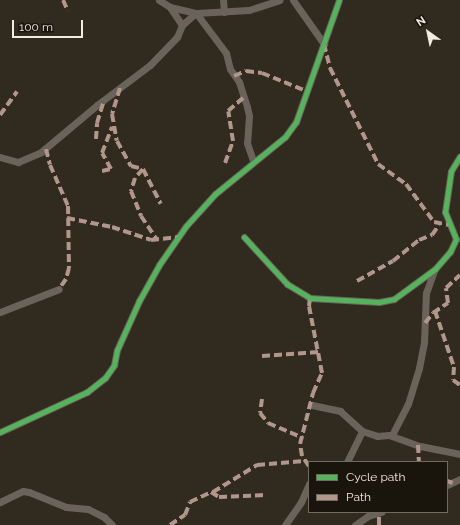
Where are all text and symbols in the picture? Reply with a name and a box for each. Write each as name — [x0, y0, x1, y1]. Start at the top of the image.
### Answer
scale bar — [14, 12, 85, 38]
north arrow — [408, 12, 448, 52]
text: N — [414, 14, 428, 29]
text: 100 m — [19, 20, 53, 34]
legend — [308, 461, 448, 513]
text: Cycle path — [346, 470, 405, 484]
text: Path — [346, 490, 371, 504]

